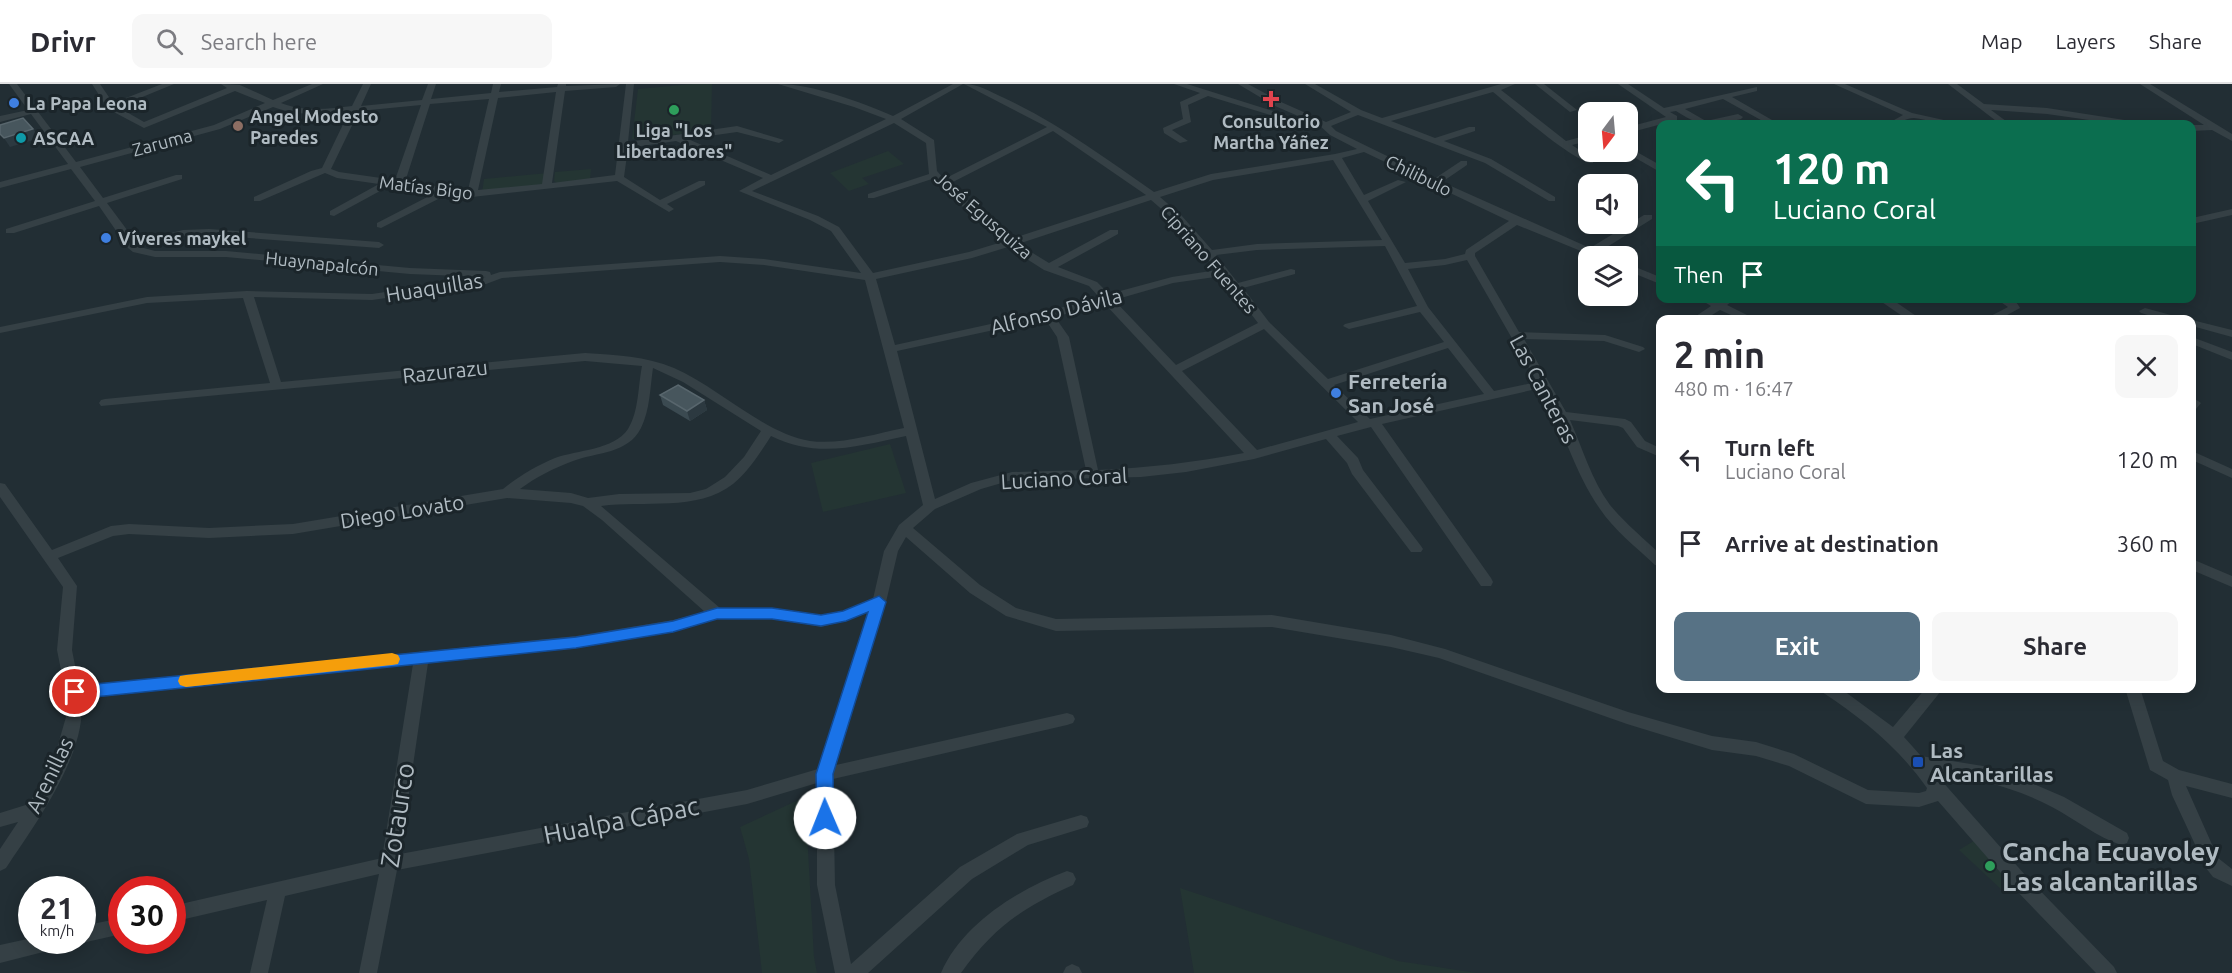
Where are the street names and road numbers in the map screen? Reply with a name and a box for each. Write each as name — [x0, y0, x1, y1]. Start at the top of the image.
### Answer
street label: Zaruma — [130, 124, 194, 160]
street label: Chilibulo — [1383, 150, 1455, 200]
street label: José Egusquiza — [931, 167, 1037, 263]
street label: Matías Bigo — [378, 171, 474, 203]
street label: Cipriano Fuentes — [1157, 201, 1261, 317]
street label: Huaynapalcón — [264, 247, 380, 279]
street label: Huaquillas — [384, 268, 484, 306]
street label: Alfonso Dávila — [988, 283, 1124, 339]
street label: Las Canteras — [1506, 331, 1582, 447]
street label: Razurazu — [401, 355, 489, 387]
street label: Luciano Coral — [1000, 463, 1128, 493]
street label: Diego Lovato — [338, 489, 466, 533]
street label: Arenillas — [20, 733, 78, 817]
street label: Zotaurco — [374, 761, 420, 869]
street label: Hualpa Cápac — [541, 791, 701, 849]

